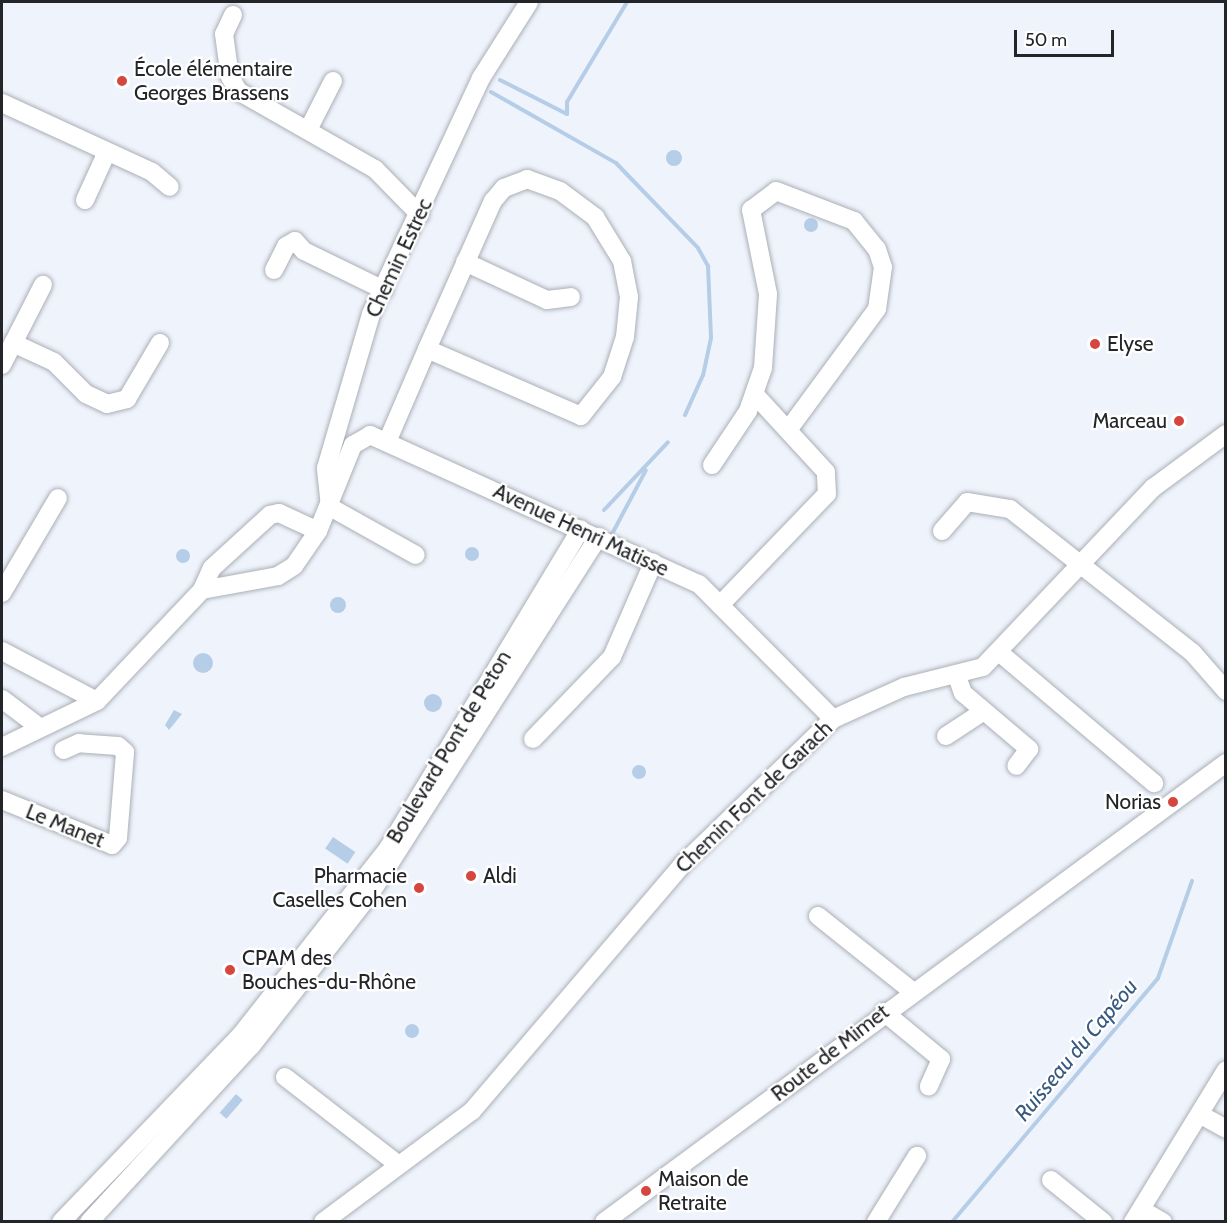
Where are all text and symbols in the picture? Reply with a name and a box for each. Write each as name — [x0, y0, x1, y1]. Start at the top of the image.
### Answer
scale bar — [1017, 18, 1118, 56]
text: 50 m — [1025, 29, 1067, 51]
place label: École élémentaire Georges Brassens — [134, 56, 292, 106]
marker: École élémentaire Georges Brassens — [115, 74, 129, 88]
street label: Chemin Estrec — [360, 195, 438, 321]
place label: Elyse — [1107, 331, 1153, 357]
marker: Elyse — [1088, 337, 1102, 351]
place label: Marceau — [1092, 408, 1167, 434]
marker: Marceau — [1172, 414, 1186, 428]
street label: Avenue Henri Matisse — [489, 478, 673, 582]
street label: Boulevard Pont de Peton — [381, 646, 517, 848]
street label: Chemin Font de Garach — [670, 716, 838, 878]
place label: Norias — [1105, 789, 1161, 815]
marker: Norias — [1166, 795, 1180, 809]
street label: Le Manet — [22, 799, 108, 853]
place label: Pharmacie Caselles Cohen — [272, 863, 407, 913]
place label: Aldi — [483, 863, 517, 889]
marker: Aldi — [464, 869, 478, 883]
marker: Pharmacie Caselles Cohen — [412, 881, 426, 895]
place label: CPAM des Bouches-du-Rhône — [242, 945, 416, 995]
marker: CPAM des Bouches-du-Rhône — [223, 963, 237, 977]
water label: Ruisseau du Capéou — [1009, 974, 1143, 1126]
street label: Route de Mimet — [766, 999, 894, 1107]
place label: Maison de Retraite — [658, 1166, 749, 1216]
marker: Maison de Retraite — [639, 1184, 653, 1198]

